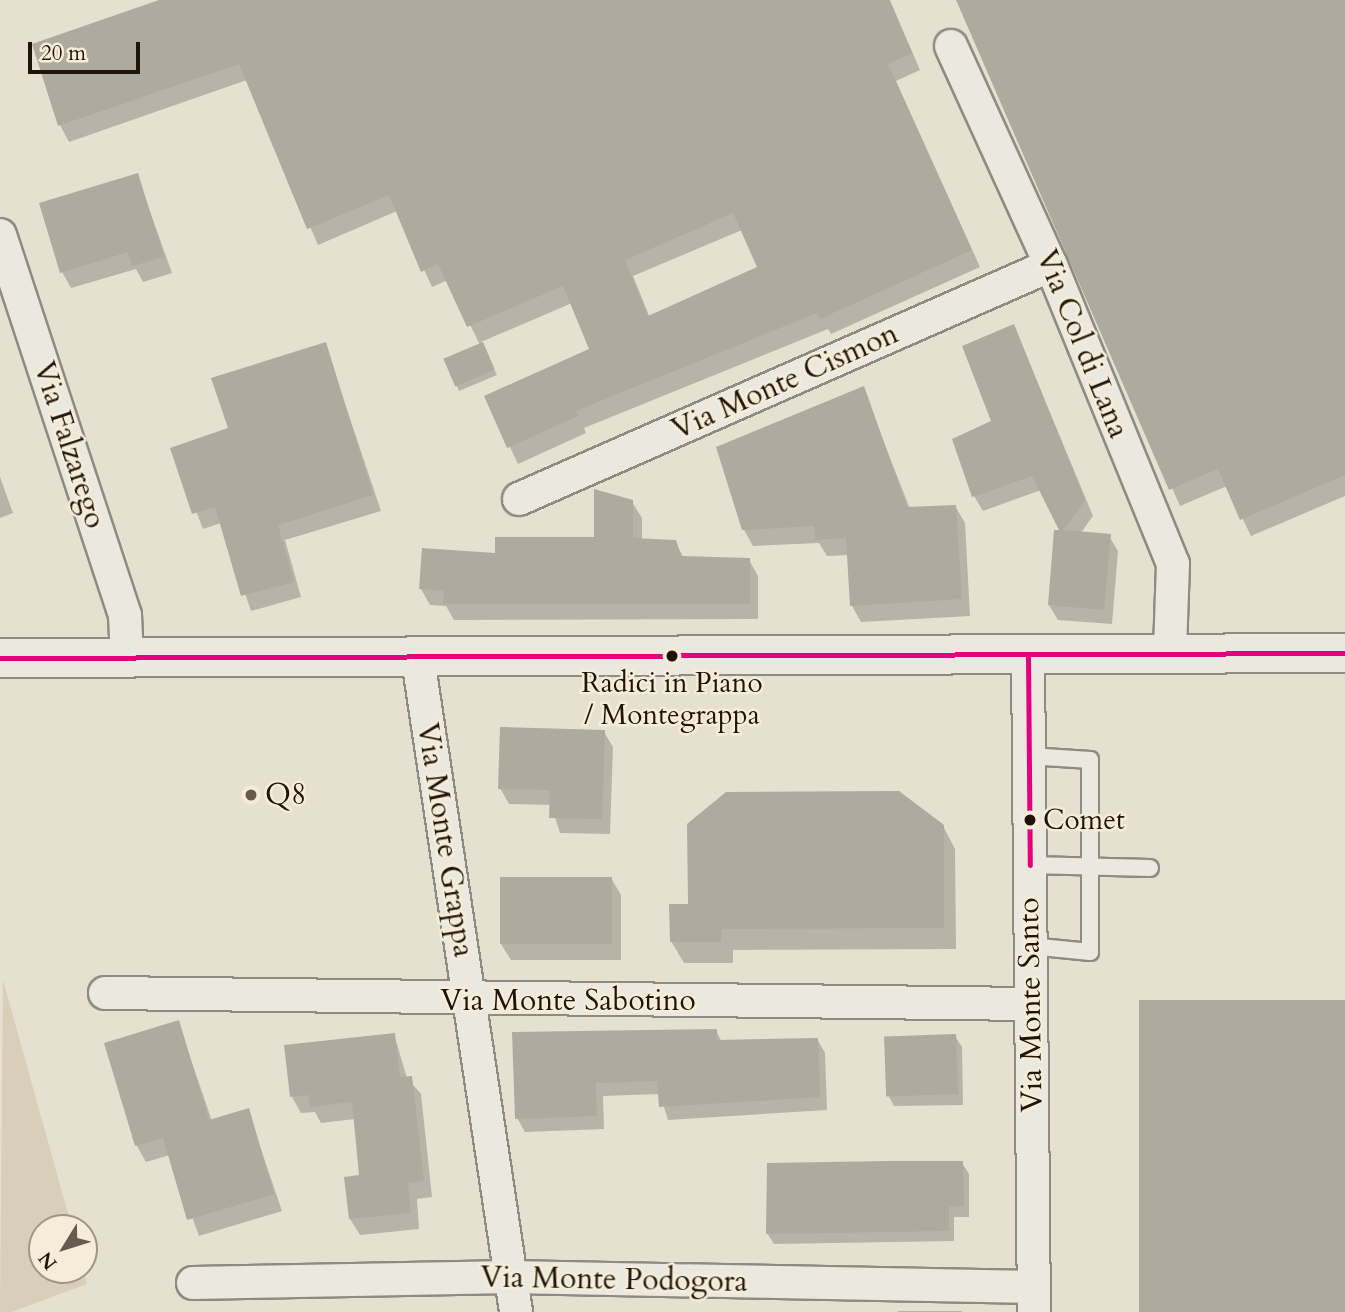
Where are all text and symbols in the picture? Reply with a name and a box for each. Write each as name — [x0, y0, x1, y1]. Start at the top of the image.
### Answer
scale bar — [32, 28, 144, 72]
text: 20 m — [41, 39, 86, 68]
street label: Via Col di Lana — [1028, 245, 1136, 443]
street label: Via Monte Cismon — [666, 316, 904, 448]
street label: Via Falzarego — [25, 357, 113, 533]
marker: Radici in Piano / Montegrappa — [665, 649, 679, 663]
place label: Radici in Piano / Montegrappa — [581, 666, 763, 732]
street label: Via Monte Grappa — [409, 720, 481, 960]
place label: Q8 — [265, 777, 306, 813]
marker: Q8 — [243, 787, 259, 803]
place label: Comet — [1043, 803, 1125, 837]
marker: Comet — [1023, 813, 1037, 827]
street label: Via Monte Santo — [1011, 897, 1051, 1113]
street label: Via Monte Sabotino — [440, 983, 696, 1019]
north arrow — [28, 1214, 98, 1284]
text: N — [33, 1246, 63, 1275]
street label: Via Monte Podogora — [480, 1260, 748, 1300]

